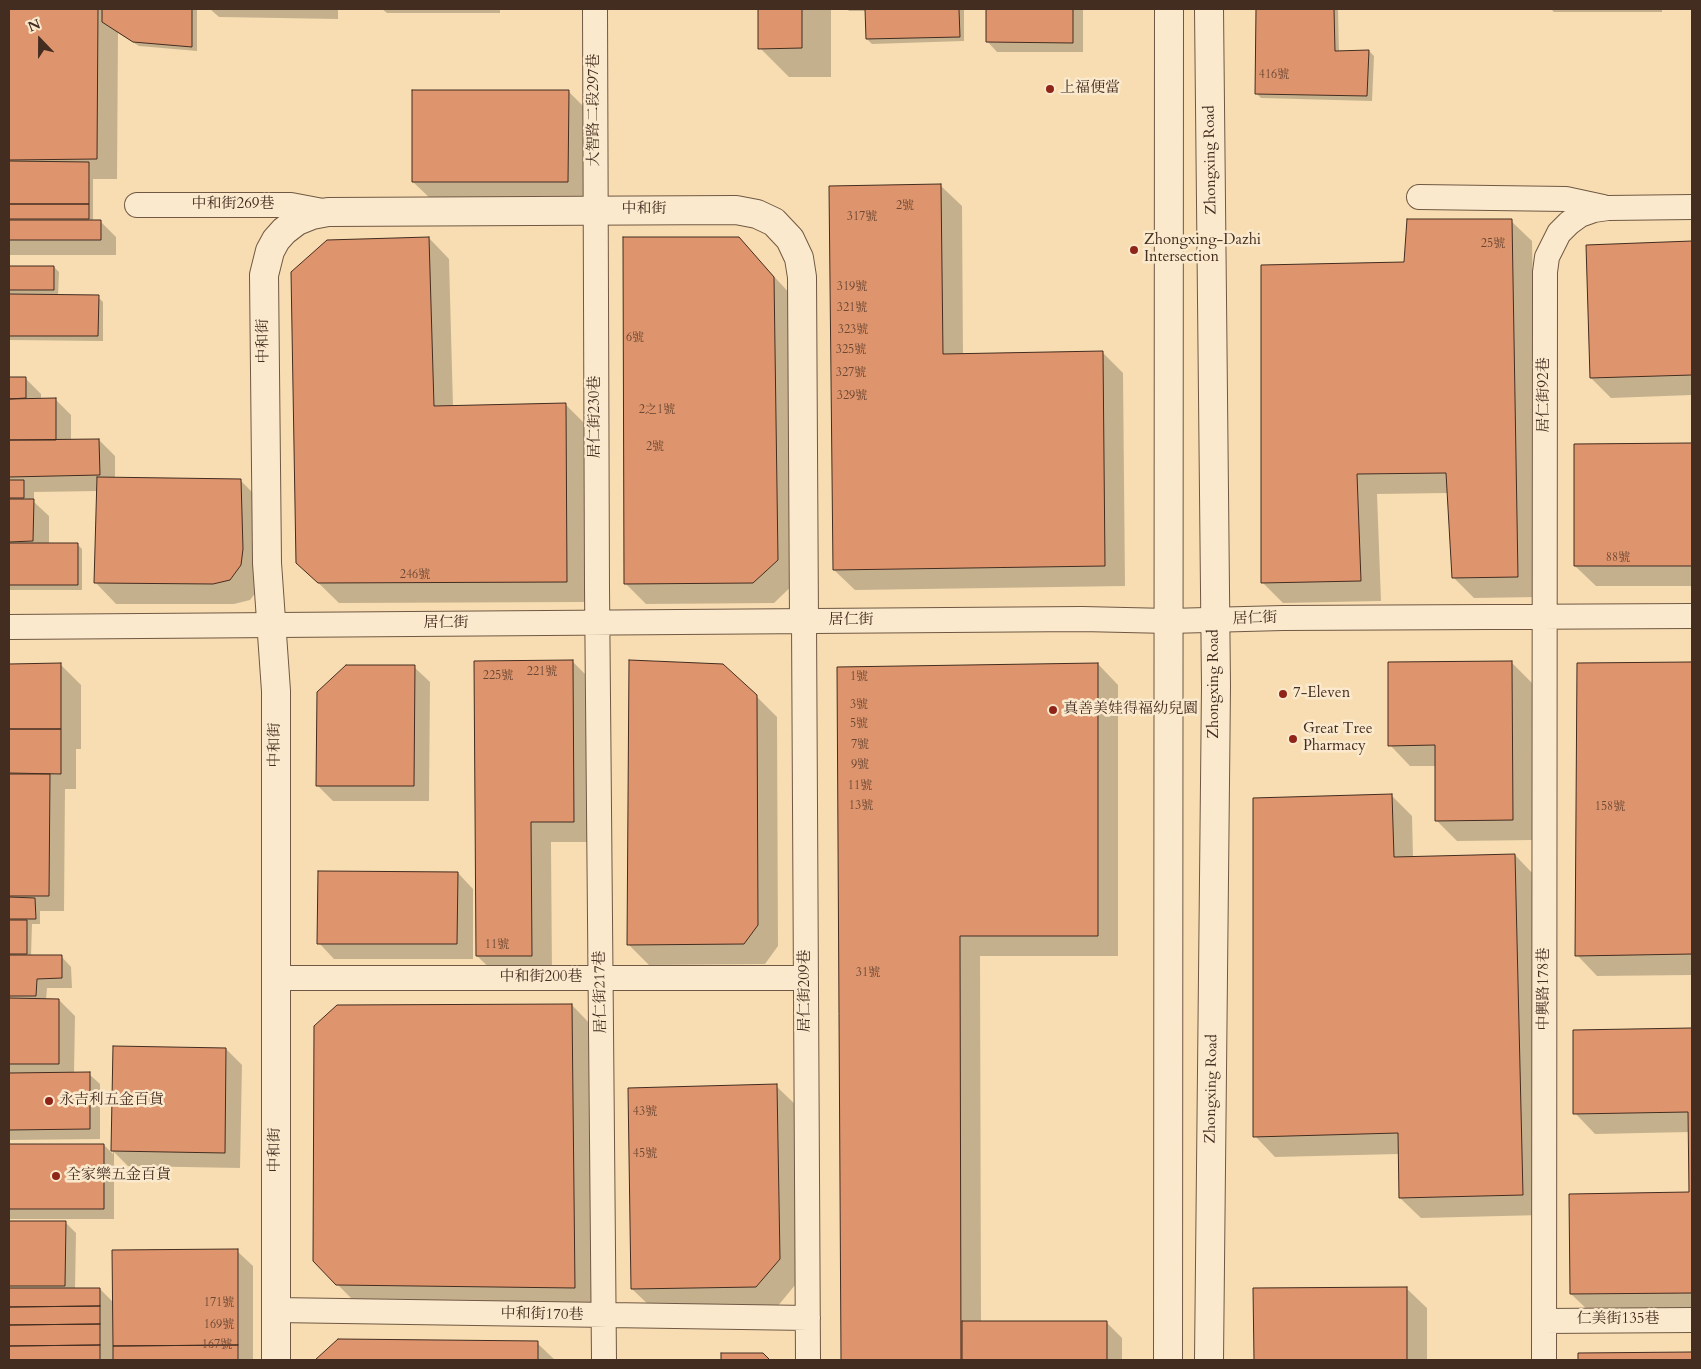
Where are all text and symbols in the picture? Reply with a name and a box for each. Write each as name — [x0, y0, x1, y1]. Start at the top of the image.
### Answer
north arrow — [15, 15, 65, 65]
text: N — [25, 15, 43, 37]
street label: 大智路二段297巷 — [586, 53, 604, 167]
house number: 416號 — [1259, 68, 1289, 82]
place label: 上福便當 — [1060, 80, 1120, 98]
marker: 上福便當 — [1044, 83, 1056, 95]
street label: Zhongxing Road — [1201, 105, 1221, 215]
street label: 中和街269巷 — [191, 196, 275, 214]
house number: 2號 — [896, 199, 914, 213]
street label: 中和街 — [622, 201, 666, 219]
house number: 317號 — [847, 210, 877, 224]
place label: Zhongxing-Dazhi Intersection — [1144, 232, 1261, 267]
house number: 25號 — [1481, 237, 1505, 251]
marker: Zhongxing-Dazhi Intersection — [1128, 244, 1140, 256]
house number: 319號 — [837, 280, 867, 294]
house number: 321號 — [837, 301, 867, 315]
street label: 中和街 — [255, 318, 273, 364]
house number: 323號 — [838, 323, 868, 337]
house number: 6號 — [626, 331, 644, 345]
house number: 325號 — [836, 343, 866, 357]
street label: 居仁街92巷 — [1536, 357, 1554, 433]
house number: 327號 — [836, 366, 866, 380]
street label: 居仁街230巷 — [587, 375, 605, 459]
house number: 329號 — [837, 389, 867, 403]
house number: 2之1號 — [639, 403, 675, 417]
house number: 2號 — [646, 440, 664, 454]
house number: 88號 — [1606, 551, 1630, 565]
house number: 246號 — [400, 568, 430, 582]
street label: 居仁街 — [1232, 609, 1278, 629]
street label: 居仁街 — [829, 612, 873, 630]
street label: 居仁街 — [424, 615, 468, 633]
street label: Zhongxing Road — [1206, 629, 1224, 739]
house number: 221號 — [527, 665, 557, 679]
house number: 225號 — [483, 669, 513, 683]
house number: 1號 — [850, 670, 868, 684]
place label: 7-Eleven — [1293, 685, 1350, 703]
marker: 7-Eleven — [1277, 688, 1289, 700]
house number: 3號 — [850, 698, 868, 712]
place label: 真善美娃得福幼兒園 — [1063, 701, 1198, 719]
marker: 真善美娃得福幼兒園 — [1047, 704, 1059, 716]
house number: 5號 — [850, 717, 868, 731]
place label: Great Tree Pharmacy — [1303, 721, 1372, 756]
street label: 中和街 — [267, 723, 285, 767]
marker: Great Tree Pharmacy — [1287, 733, 1299, 745]
house number: 7號 — [851, 738, 869, 752]
house number: 9號 — [851, 758, 869, 772]
house number: 11號 — [848, 779, 872, 793]
house number: 13號 — [849, 799, 873, 813]
house number: 158號 — [1595, 800, 1625, 814]
house number: 11號 — [485, 938, 509, 952]
street label: 中興路178巷 — [1536, 947, 1554, 1031]
street label: 居仁街209巷 — [797, 949, 815, 1033]
street label: 居仁街217巷 — [591, 950, 611, 1034]
house number: 31號 — [856, 966, 880, 980]
street label: 中和街200巷 — [499, 969, 583, 987]
street label: Zhongxing Road — [1202, 1034, 1222, 1144]
place label: 永吉利五金百貨 — [59, 1092, 164, 1110]
marker: 永吉利五金百貨 — [43, 1095, 55, 1107]
house number: 43號 — [633, 1105, 657, 1119]
street label: 中和街 — [267, 1128, 285, 1172]
house number: 45號 — [633, 1147, 657, 1161]
place label: 全家樂五金百貨 — [66, 1167, 171, 1185]
marker: 全家樂五金百貨 — [50, 1170, 62, 1182]
house number: 171號 — [204, 1296, 234, 1310]
street label: 中和街170巷 — [500, 1305, 584, 1325]
street label: 仁美街135巷 — [1576, 1311, 1660, 1329]
house number: 169號 — [204, 1318, 234, 1332]
house number: 167號 — [202, 1338, 232, 1352]

